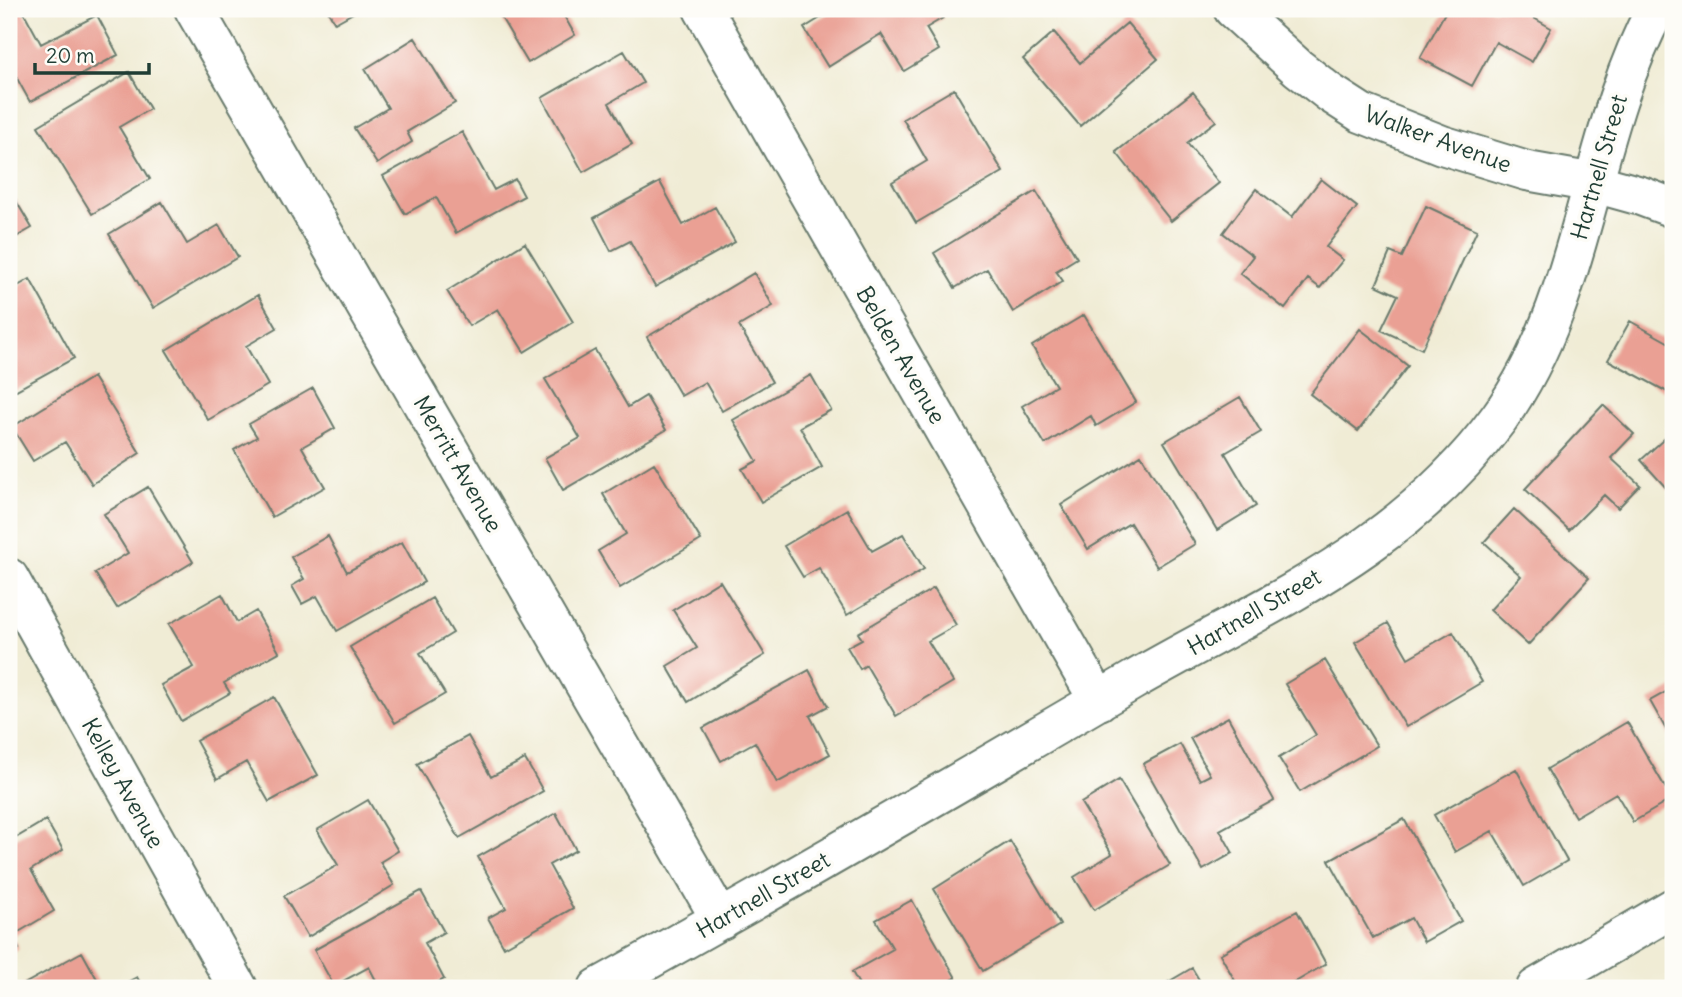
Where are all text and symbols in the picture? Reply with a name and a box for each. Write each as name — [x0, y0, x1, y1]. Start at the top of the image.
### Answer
scale bar — [35, 32, 149, 76]
text: 20 m — [46, 42, 95, 69]
street label: Hartnell Street — [1564, 91, 1633, 243]
street label: Walker Avenue — [1361, 99, 1516, 179]
street label: Belden Avenue — [850, 281, 953, 429]
street label: Merritt Avenue — [408, 390, 509, 537]
street label: Hartnell Street — [1182, 561, 1326, 662]
street label: Kelley Avenue — [76, 713, 171, 853]
street label: Hartnell Street — [691, 844, 835, 945]

